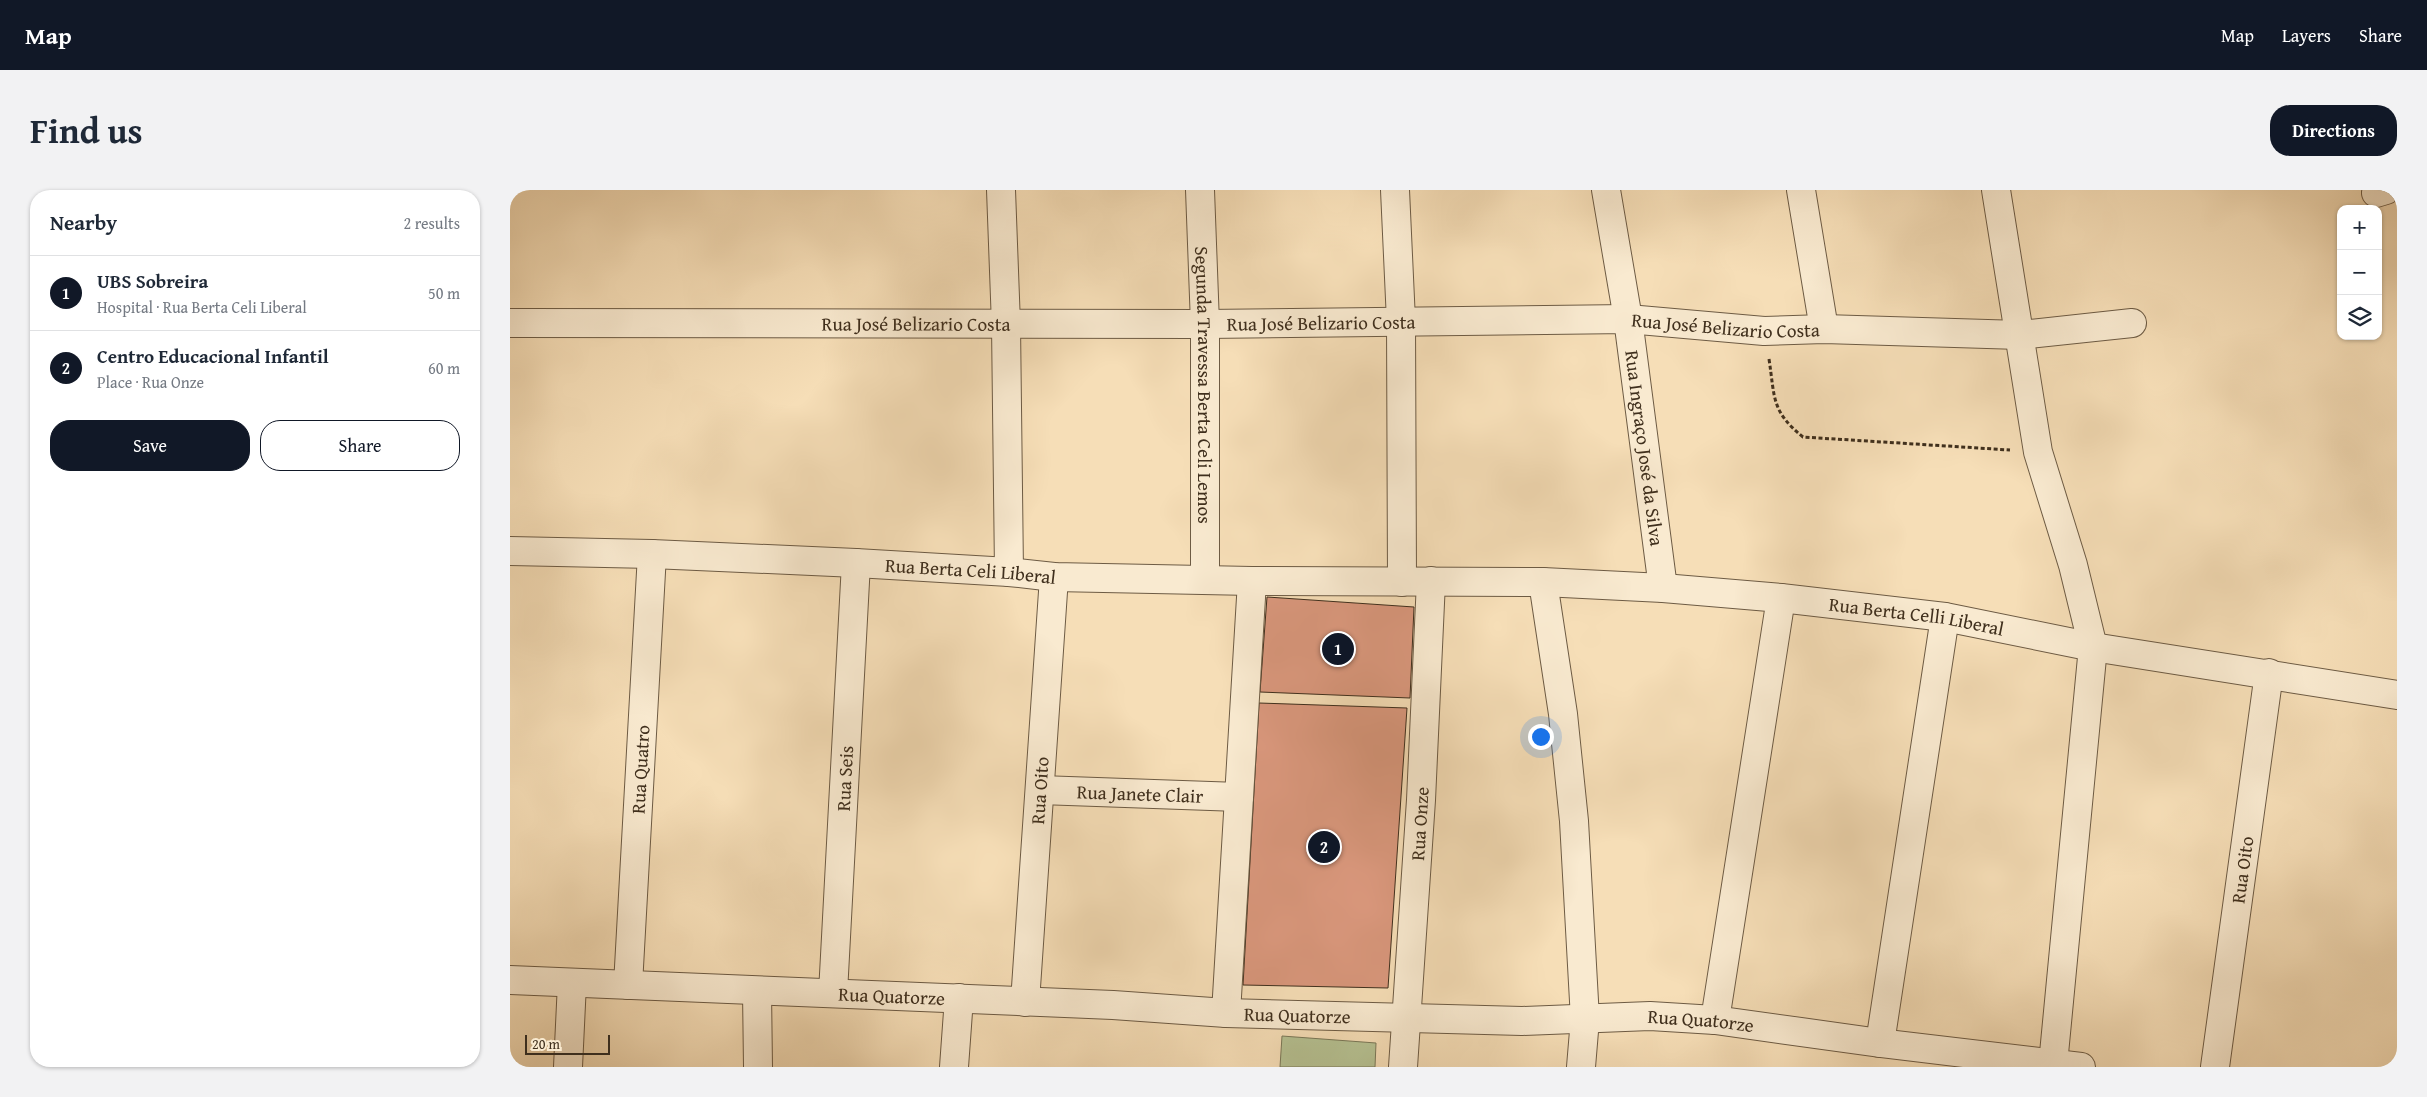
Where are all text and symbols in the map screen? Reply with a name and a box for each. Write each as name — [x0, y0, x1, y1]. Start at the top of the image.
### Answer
text: Map — [25, 18, 72, 53]
text: Map — [2221, 22, 2254, 49]
text: Layers — [2282, 22, 2331, 49]
text: Share — [2359, 22, 2402, 49]
text: Find us — [30, 105, 143, 156]
button: Directions — [2270, 105, 2397, 156]
map controls — [2337, 205, 2382, 340]
button: + — [2337, 205, 2382, 250]
text: Nearby — [50, 207, 117, 238]
text: 2 results — [403, 211, 460, 235]
street label: Segunda Travessa Berta Celi Lemos — [1188, 246, 1219, 524]
button: − — [2337, 250, 2382, 295]
text: UBS Sobreira — [97, 267, 208, 295]
text: 1 — [62, 281, 70, 305]
text: 50 m — [428, 281, 460, 305]
text: Hospital · Rua Berta Celi Liberal — [97, 295, 307, 319]
button: layers — [2337, 295, 2382, 340]
street label: Rua José Belizario Costa — [1630, 305, 1820, 345]
street label: Rua José Belizario Costa — [1226, 308, 1416, 338]
street label: Rua José Belizario Costa — [822, 309, 1010, 338]
text: Centro Educacional Infantil — [97, 342, 329, 370]
street label: Rua Ingraço José da Silva — [1618, 349, 1671, 548]
text: 2 — [62, 356, 70, 380]
text: 60 m — [428, 356, 460, 380]
text: Place · Rua Onze — [97, 370, 204, 394]
button: Save — [50, 420, 250, 471]
button: Share — [260, 420, 460, 471]
street label: Rua Berta Celi Liberal — [884, 551, 1057, 591]
street label: Rua Berta Celli Liberal — [1827, 590, 2006, 643]
pin: 1 — [1322, 630, 1354, 668]
street label: Rua Quatro — [624, 724, 656, 815]
your location — [1528, 724, 1554, 750]
street label: Rua Seis — [829, 745, 860, 812]
street label: Rua Oito — [1023, 756, 1056, 825]
street label: Rua Janete Clair — [1076, 777, 1204, 810]
street label: Rua Onze — [1403, 786, 1436, 861]
pin: 2 — [1308, 828, 1340, 866]
street label: Rua Oito — [2224, 834, 2260, 905]
street label: Rua Quatorze — [838, 980, 946, 1012]
street label: Rua Quatorze — [1243, 999, 1351, 1030]
street label: Rua Quatorze — [1647, 1002, 1756, 1039]
scale bar — [525, 1032, 610, 1055]
text: 20 m — [532, 1034, 560, 1054]

